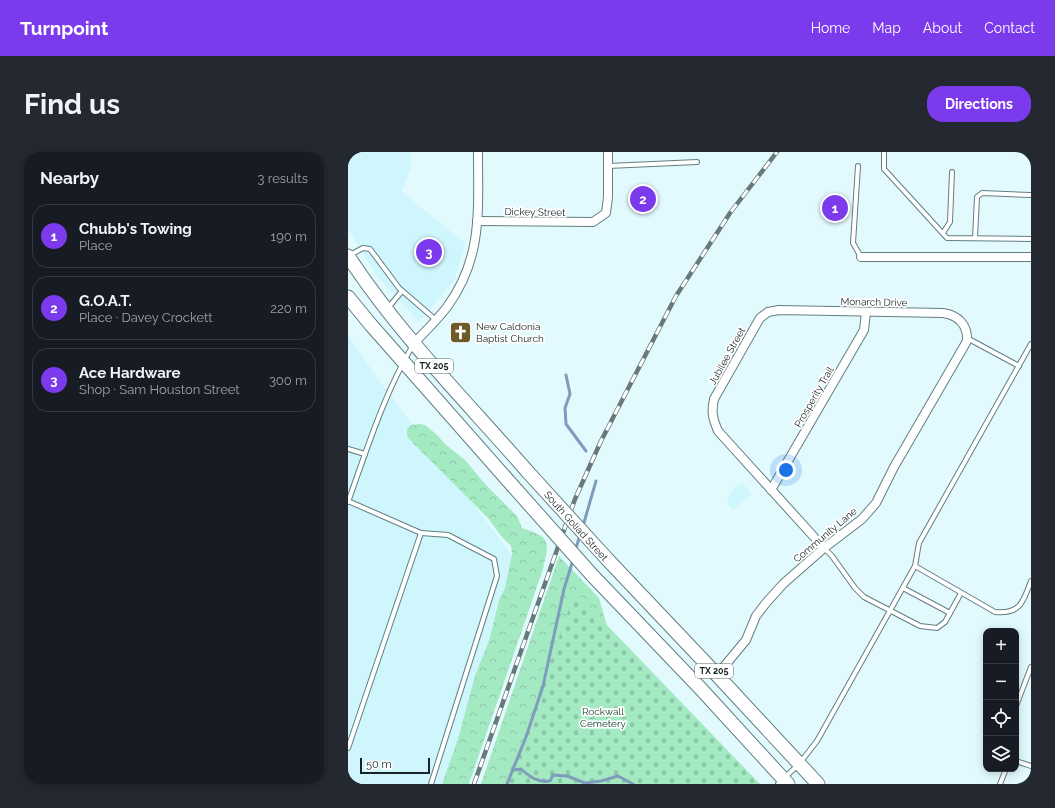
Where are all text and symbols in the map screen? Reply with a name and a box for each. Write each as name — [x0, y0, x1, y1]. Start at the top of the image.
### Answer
text: Turnpoint — [20, 17, 108, 39]
text: Home — [811, 20, 850, 36]
text: Map — [872, 20, 901, 36]
text: About — [923, 20, 962, 36]
text: Contact — [984, 20, 1035, 36]
button: Directions — [927, 86, 1031, 122]
text: Find us — [24, 88, 120, 121]
text: Nearby — [40, 168, 99, 188]
text: 3 results — [258, 171, 308, 186]
pin: 2 — [630, 184, 656, 214]
pin: 1 — [822, 193, 848, 223]
street label: Dickey Street — [504, 206, 566, 218]
text: Chubb's Towing — [79, 220, 192, 238]
text: 1 — [51, 229, 57, 244]
text: 190 m — [271, 229, 307, 244]
pin: 3 — [416, 237, 442, 267]
text: Place — [79, 238, 112, 253]
text: G.O.A.T. — [79, 292, 132, 310]
street label: Monarch Drive — [840, 296, 908, 308]
text: 2 — [50, 301, 58, 316]
text: 220 m — [270, 301, 307, 316]
text: Place · Davey Crockett — [79, 310, 213, 325]
church icon: New Caldonia Baptist Church — [447, 319, 473, 345]
place label: New Caldonia Baptist Church — [476, 321, 544, 344]
street label: Jubilee Street — [707, 325, 748, 387]
road number: TX 205 — [415, 359, 453, 373]
text: Ace Hardware — [79, 364, 181, 382]
street label: Prosperity Trail — [792, 365, 836, 429]
text: 3 — [50, 373, 58, 388]
text: 300 m — [269, 373, 307, 388]
text: Shop · Sam Houston Street — [79, 382, 240, 397]
your location — [776, 460, 796, 480]
street label: South Goliad Street — [542, 489, 611, 563]
street label: Community Lane — [791, 505, 859, 565]
map controls — [983, 628, 1019, 772]
button: + — [983, 628, 1019, 664]
road number: TX 205 — [695, 664, 733, 678]
button: − — [983, 664, 1019, 700]
button: locate — [983, 700, 1019, 736]
park label: Rockwall Cemetery — [580, 706, 626, 729]
button: layers — [983, 736, 1019, 772]
scale bar — [360, 756, 430, 775]
text: 50 m — [366, 758, 392, 771]

